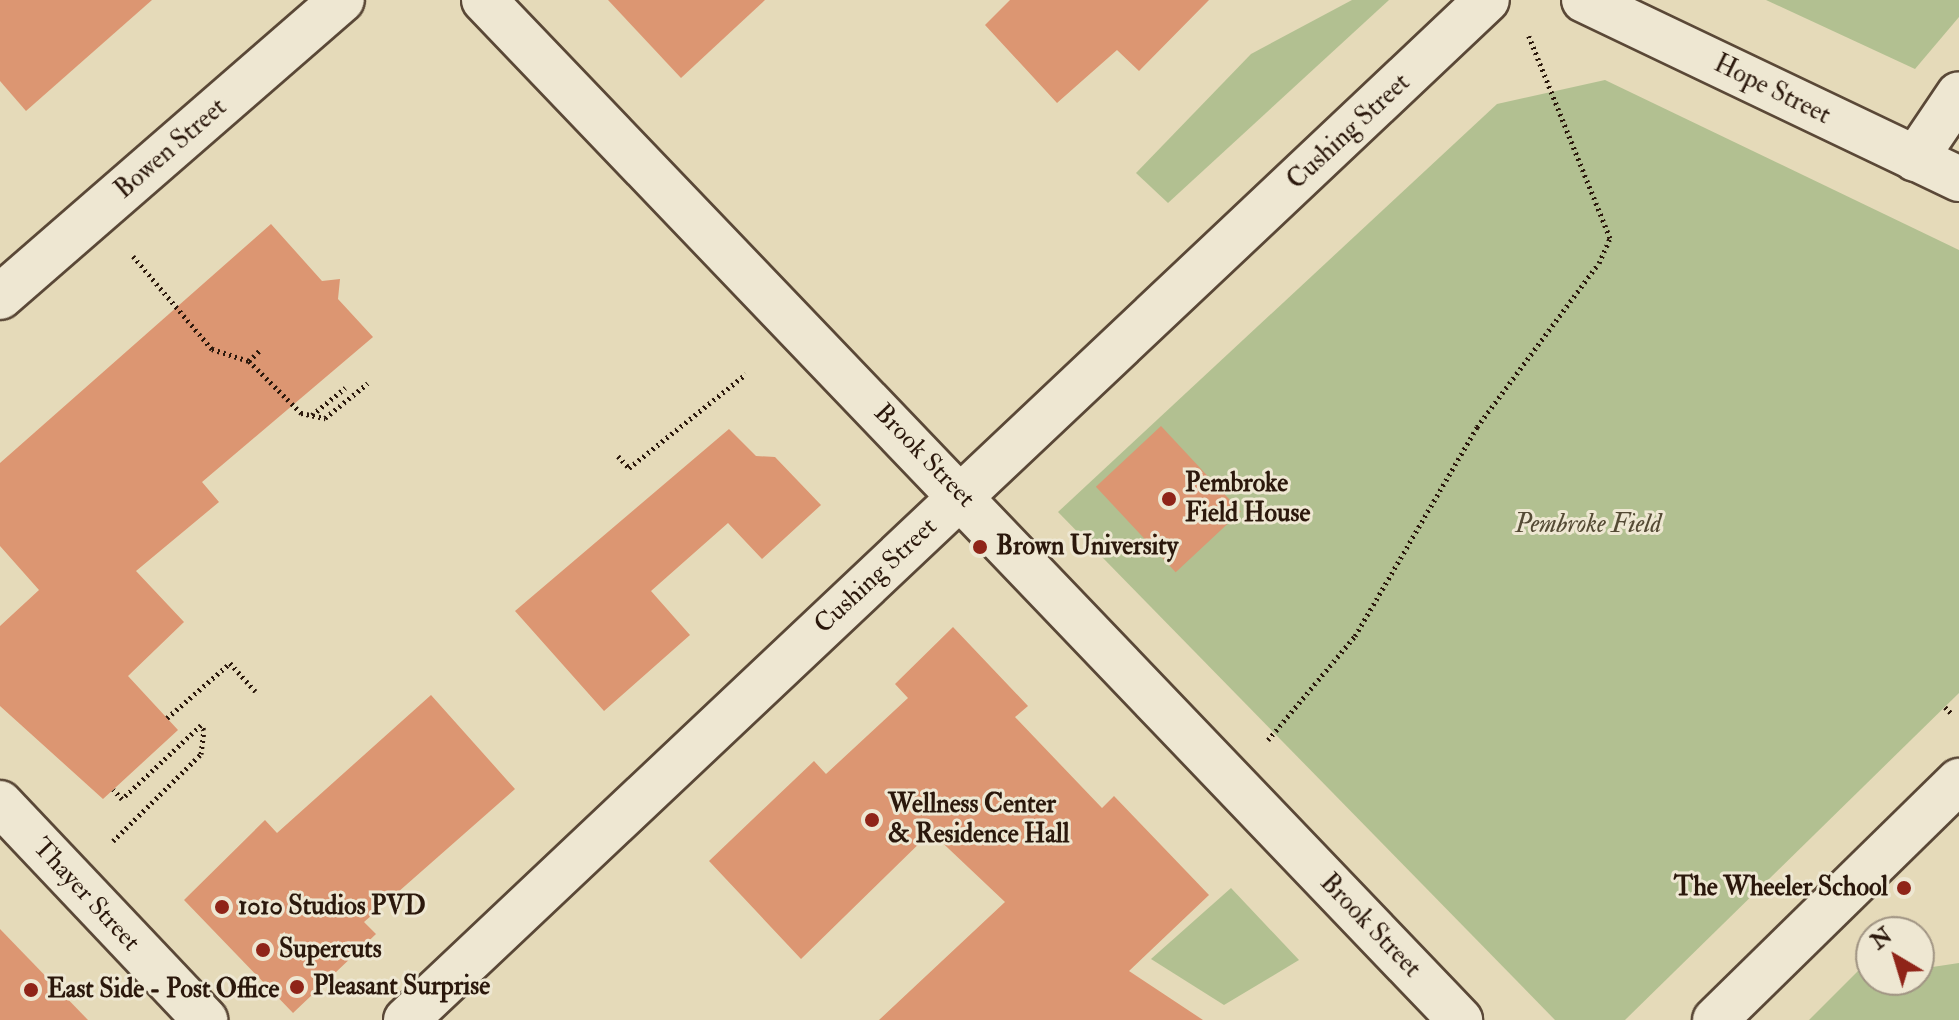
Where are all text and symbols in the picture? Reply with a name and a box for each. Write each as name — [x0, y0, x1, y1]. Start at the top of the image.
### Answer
street label: Hope Street — [1709, 48, 1835, 132]
street label: Cushing Street — [1281, 67, 1417, 197]
street label: Bowen Street — [109, 92, 233, 206]
street label: Brook Street — [867, 398, 981, 514]
place label: Pembroke Field House — [1185, 468, 1310, 530]
marker: Pembroke Field House — [1160, 490, 1178, 508]
park label: Pembroke Field — [1515, 509, 1661, 541]
street label: Cushing Street — [808, 511, 944, 641]
place label: Brown University — [996, 531, 1178, 563]
marker: Brown University — [971, 538, 989, 556]
place label: Wellness Center & Residence Hall — [888, 789, 1069, 850]
marker: Wellness Center & Residence Hall — [863, 811, 881, 829]
street label: Thayer Street — [26, 832, 146, 958]
street label: Brook Street — [1313, 868, 1427, 984]
place label: The Wheeler School — [1674, 872, 1888, 904]
marker: The Wheeler School — [1895, 879, 1913, 897]
place label: 1010 Studios PVD — [238, 891, 426, 923]
marker: 1010 Studios PVD — [213, 898, 231, 916]
north arrow — [1855, 916, 1935, 996]
text: N — [1865, 922, 1898, 956]
place label: Supercuts — [279, 934, 382, 966]
marker: Supercuts — [254, 941, 272, 959]
place label: Pleasant Surprise — [313, 971, 490, 1003]
place label: East Side - Post Office — [47, 974, 279, 1006]
marker: Pleasant Surprise — [288, 978, 306, 996]
marker: East Side - Post Office — [22, 981, 40, 999]

